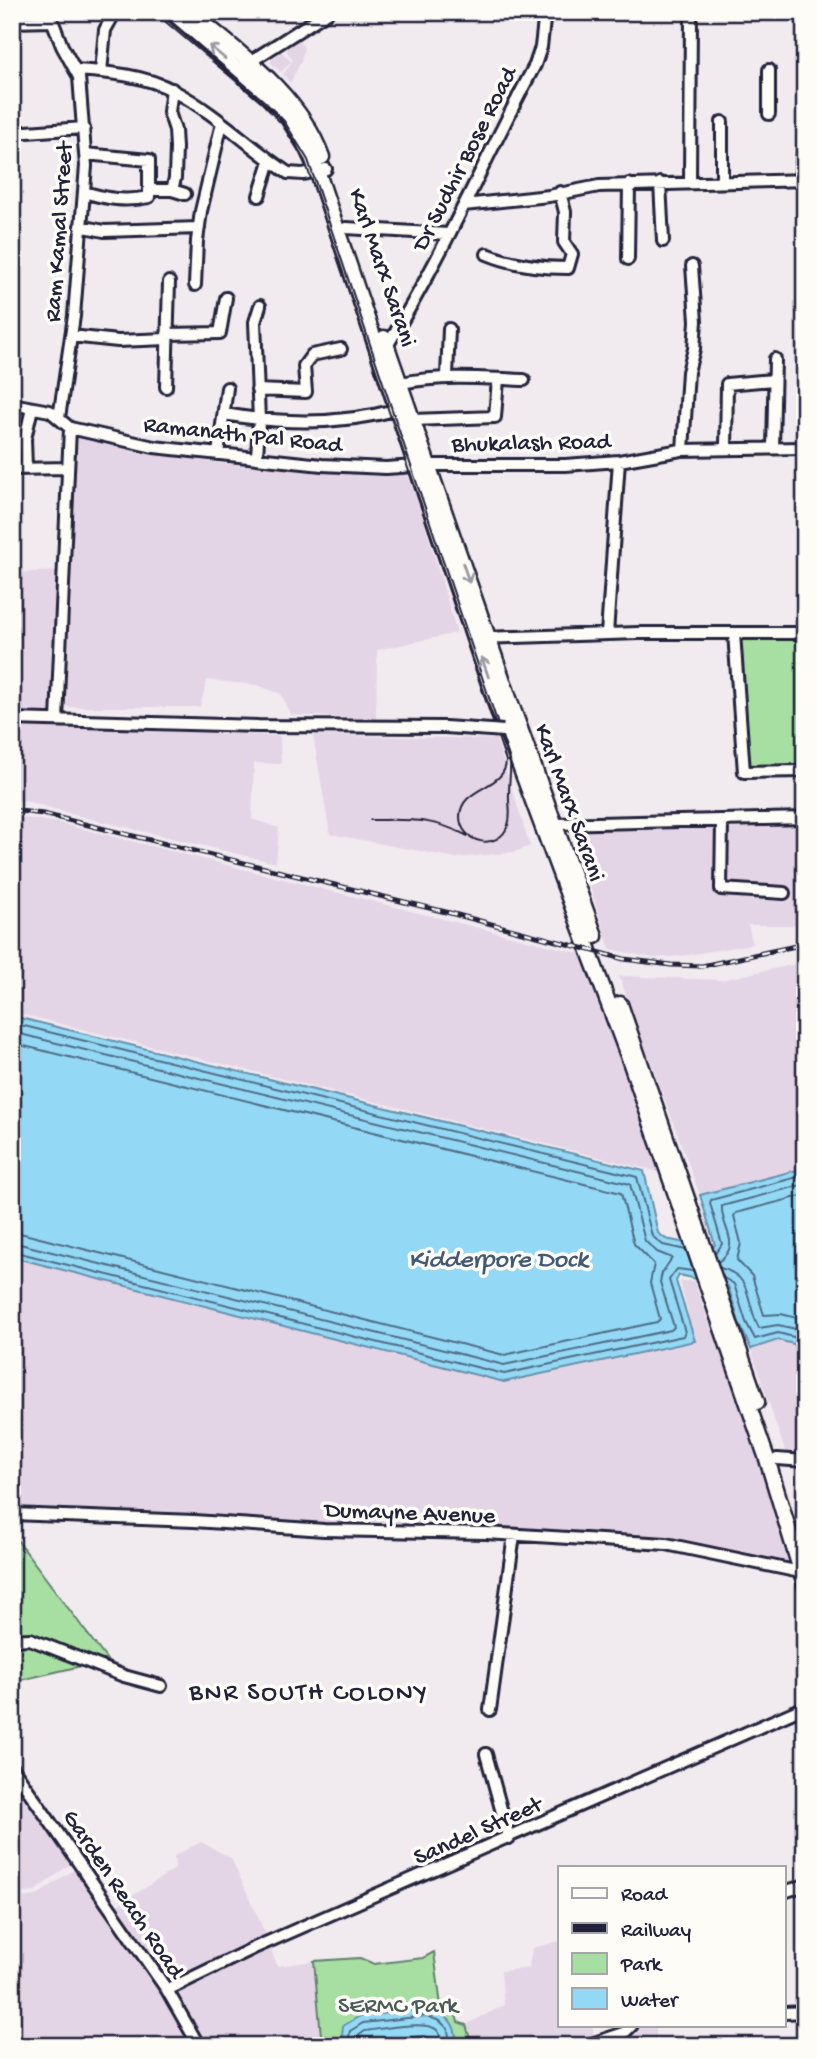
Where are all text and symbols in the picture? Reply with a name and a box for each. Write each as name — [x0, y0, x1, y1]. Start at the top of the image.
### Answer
one-way arrow — [208, 44, 226, 60]
street label: Dr Sudhir Bose Road — [406, 61, 526, 258]
street label: Ram Kamal Street — [40, 139, 81, 323]
street label: Karl Marx Sarani — [340, 185, 421, 351]
street label: Ramanath Pal Road — [142, 412, 345, 462]
street label: Bhukalash Road — [450, 429, 613, 460]
one-way arrow — [461, 562, 473, 584]
one-way arrow — [478, 657, 490, 679]
street label: Karl Marx Sarani — [526, 720, 610, 886]
water label: Kidderpore Dock — [409, 1246, 590, 1277]
street label: Dumayne Avenue — [322, 1497, 496, 1532]
district label: BNR SOUTH COLONY — [188, 1679, 429, 1710]
street label: Sandel Street — [410, 1790, 549, 1873]
street label: Garden Reach Road — [55, 1805, 191, 1987]
legend — [558, 1866, 786, 2026]
text: Road — [621, 1884, 669, 1909]
text: Railway — [621, 1920, 691, 1945]
text: Park — [620, 1954, 664, 1979]
text: Water — [621, 1990, 679, 2015]
park label: SERMC Park — [338, 1993, 460, 2022]

